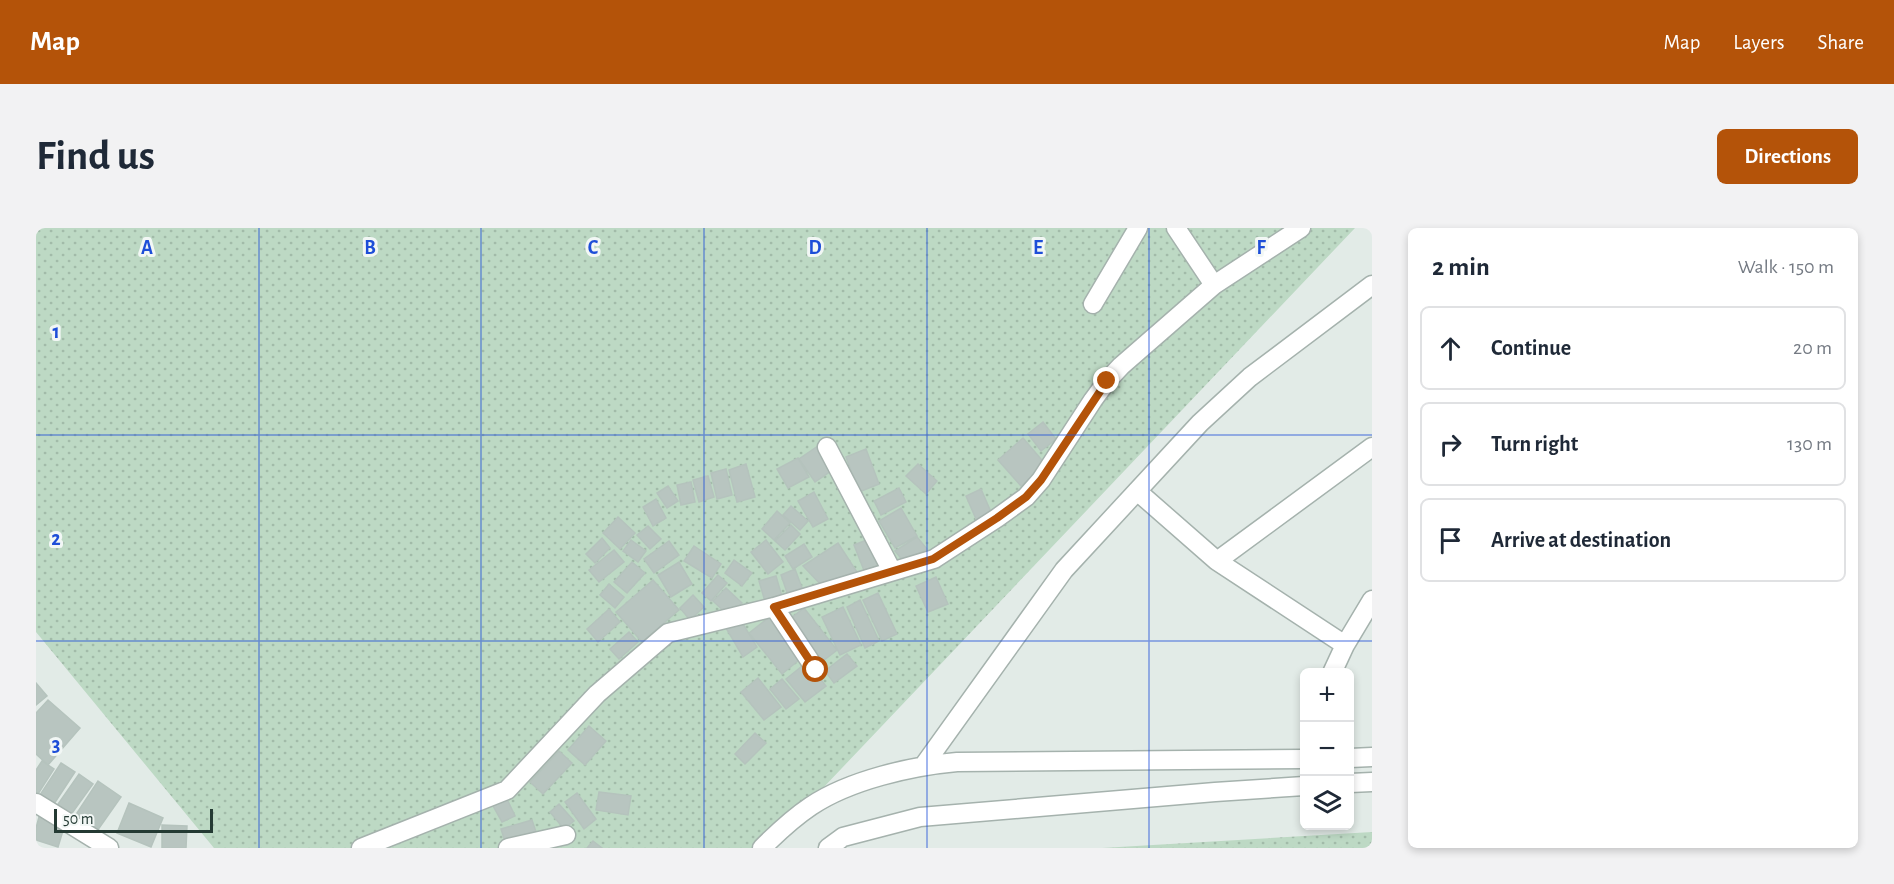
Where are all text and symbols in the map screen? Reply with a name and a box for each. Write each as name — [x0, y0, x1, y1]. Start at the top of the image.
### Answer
text: Map — [30, 28, 80, 56]
text: Map — [1664, 32, 1700, 53]
text: Layers — [1733, 32, 1784, 53]
text: Share — [1817, 32, 1864, 53]
button: Directions — [1717, 129, 1858, 184]
text: Find us — [36, 135, 155, 177]
text: A — [141, 238, 153, 258]
text: B — [364, 238, 376, 258]
text: C — [588, 238, 599, 258]
text: D — [808, 238, 822, 258]
text: E — [1033, 238, 1043, 258]
text: F — [1256, 238, 1266, 258]
text: 2 min — [1432, 254, 1490, 280]
text: Walk · 150 m — [1738, 257, 1834, 277]
text: 1 — [52, 322, 60, 342]
icon: ahead — [1434, 332, 1467, 365]
text: Continue — [1491, 337, 1571, 359]
text: 20 m — [1793, 338, 1832, 358]
route end — [1093, 367, 1119, 393]
icon: right — [1434, 428, 1467, 461]
text: Turn right — [1491, 433, 1578, 455]
text: 130 m — [1787, 434, 1832, 454]
icon: arrive — [1434, 524, 1467, 557]
text: 2 — [51, 529, 61, 549]
text: Arrive at destination — [1491, 529, 1671, 551]
route start — [802, 656, 828, 682]
map controls — [1300, 668, 1354, 830]
button: + — [1300, 668, 1354, 722]
button: − — [1300, 722, 1354, 776]
text: 3 — [52, 735, 60, 755]
button: layers — [1300, 776, 1354, 830]
scale bar — [54, 806, 213, 834]
text: 50 m — [63, 811, 94, 827]

